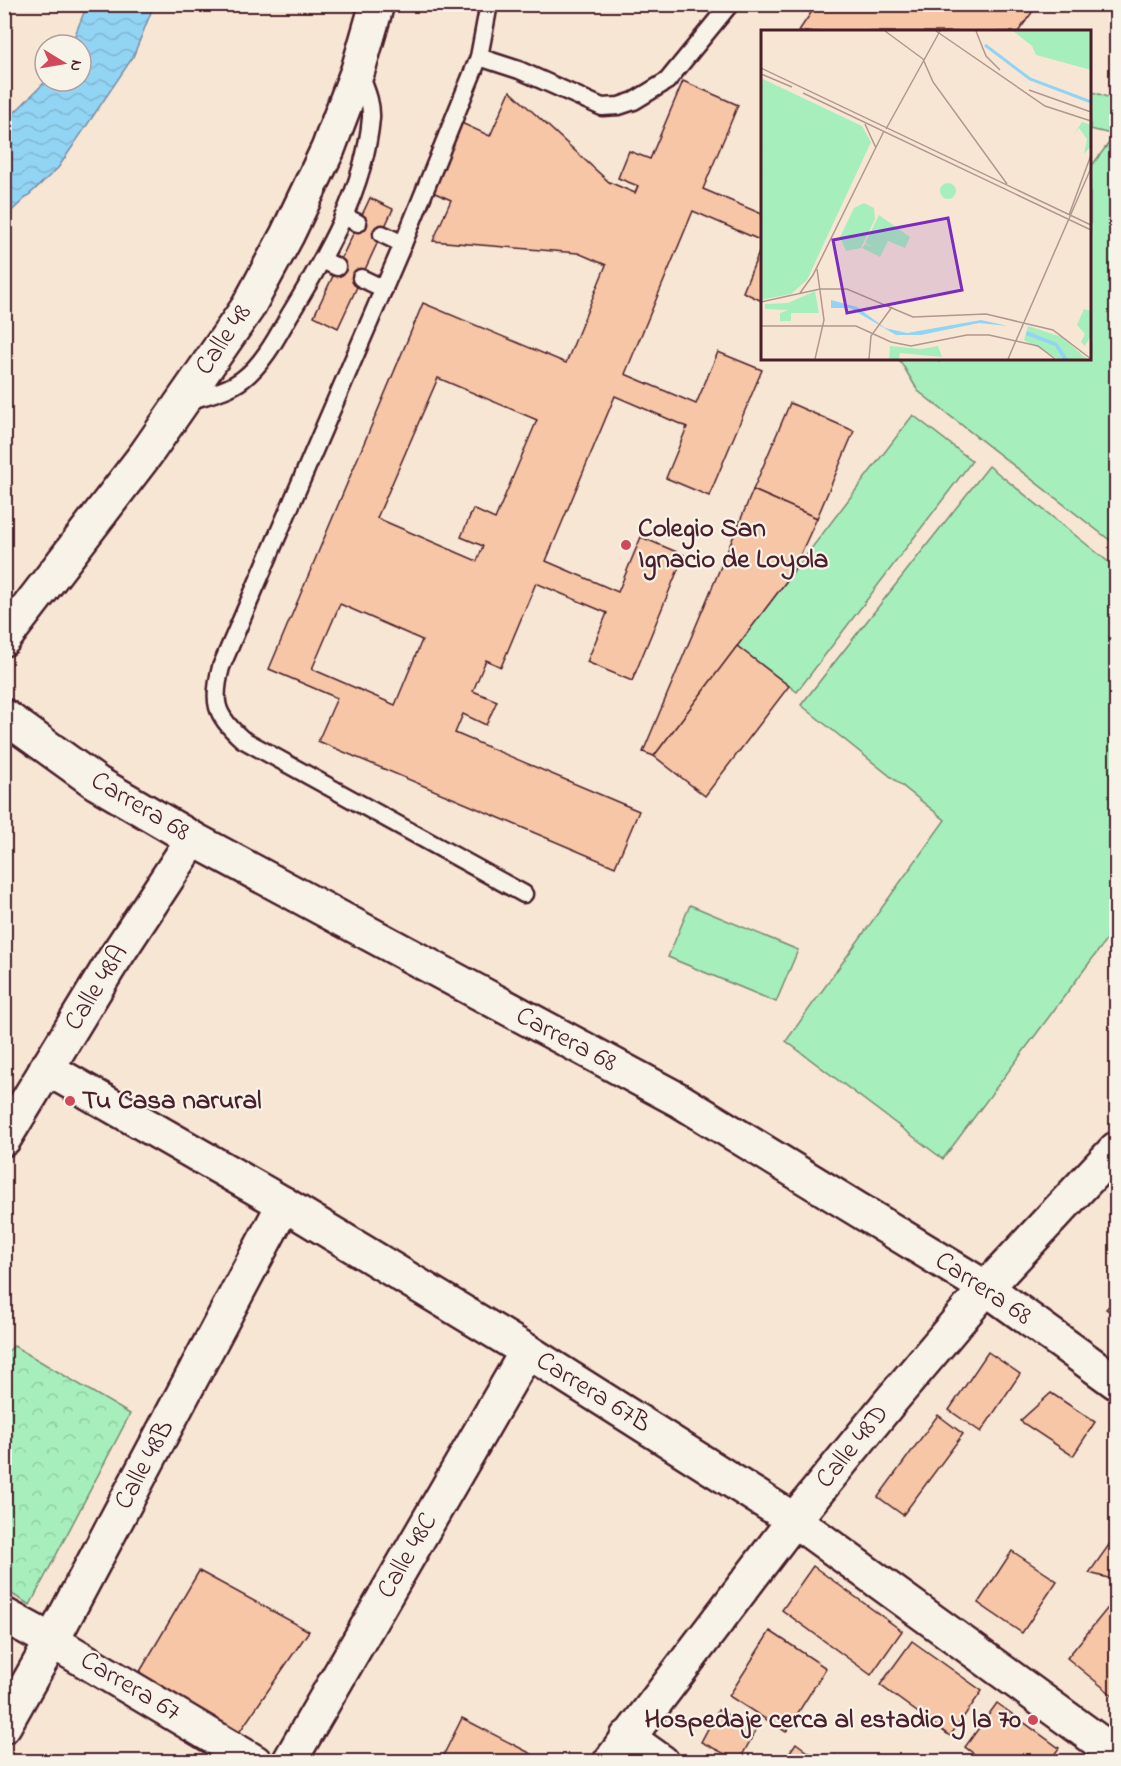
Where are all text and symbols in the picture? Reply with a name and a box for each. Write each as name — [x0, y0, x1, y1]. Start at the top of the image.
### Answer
inset map — [761, 30, 1091, 360]
north arrow — [33, 33, 93, 93]
text: N — [63, 58, 89, 73]
street label: Calle 48 — [186, 297, 262, 383]
place label: Colegio San Ignacio de Loyola — [638, 510, 828, 581]
marker: Colegio San Ignacio de Loyola — [619, 538, 633, 552]
street label: Carrera 68 — [83, 762, 197, 852]
street label: Calle 48A — [55, 937, 139, 1039]
street label: Carrera 68 — [508, 997, 624, 1083]
place label: Tu Casa narural — [82, 1082, 262, 1121]
marker: Tu Casa narural — [63, 1094, 77, 1108]
street label: Carrera 68 — [927, 1242, 1039, 1336]
street label: Carrera 67B — [528, 1342, 658, 1444]
street label: Calle 48D — [807, 1396, 899, 1498]
street label: Calle 48B — [105, 1413, 185, 1517]
street label: Calle 48C — [368, 1506, 448, 1606]
street label: Carrera 67 — [72, 1642, 188, 1732]
place label: Hospedaje cerca al estadio y la 70 — [644, 1701, 1021, 1740]
marker: Hospedaje cerca al estadio y la 70 — [1026, 1713, 1040, 1727]

